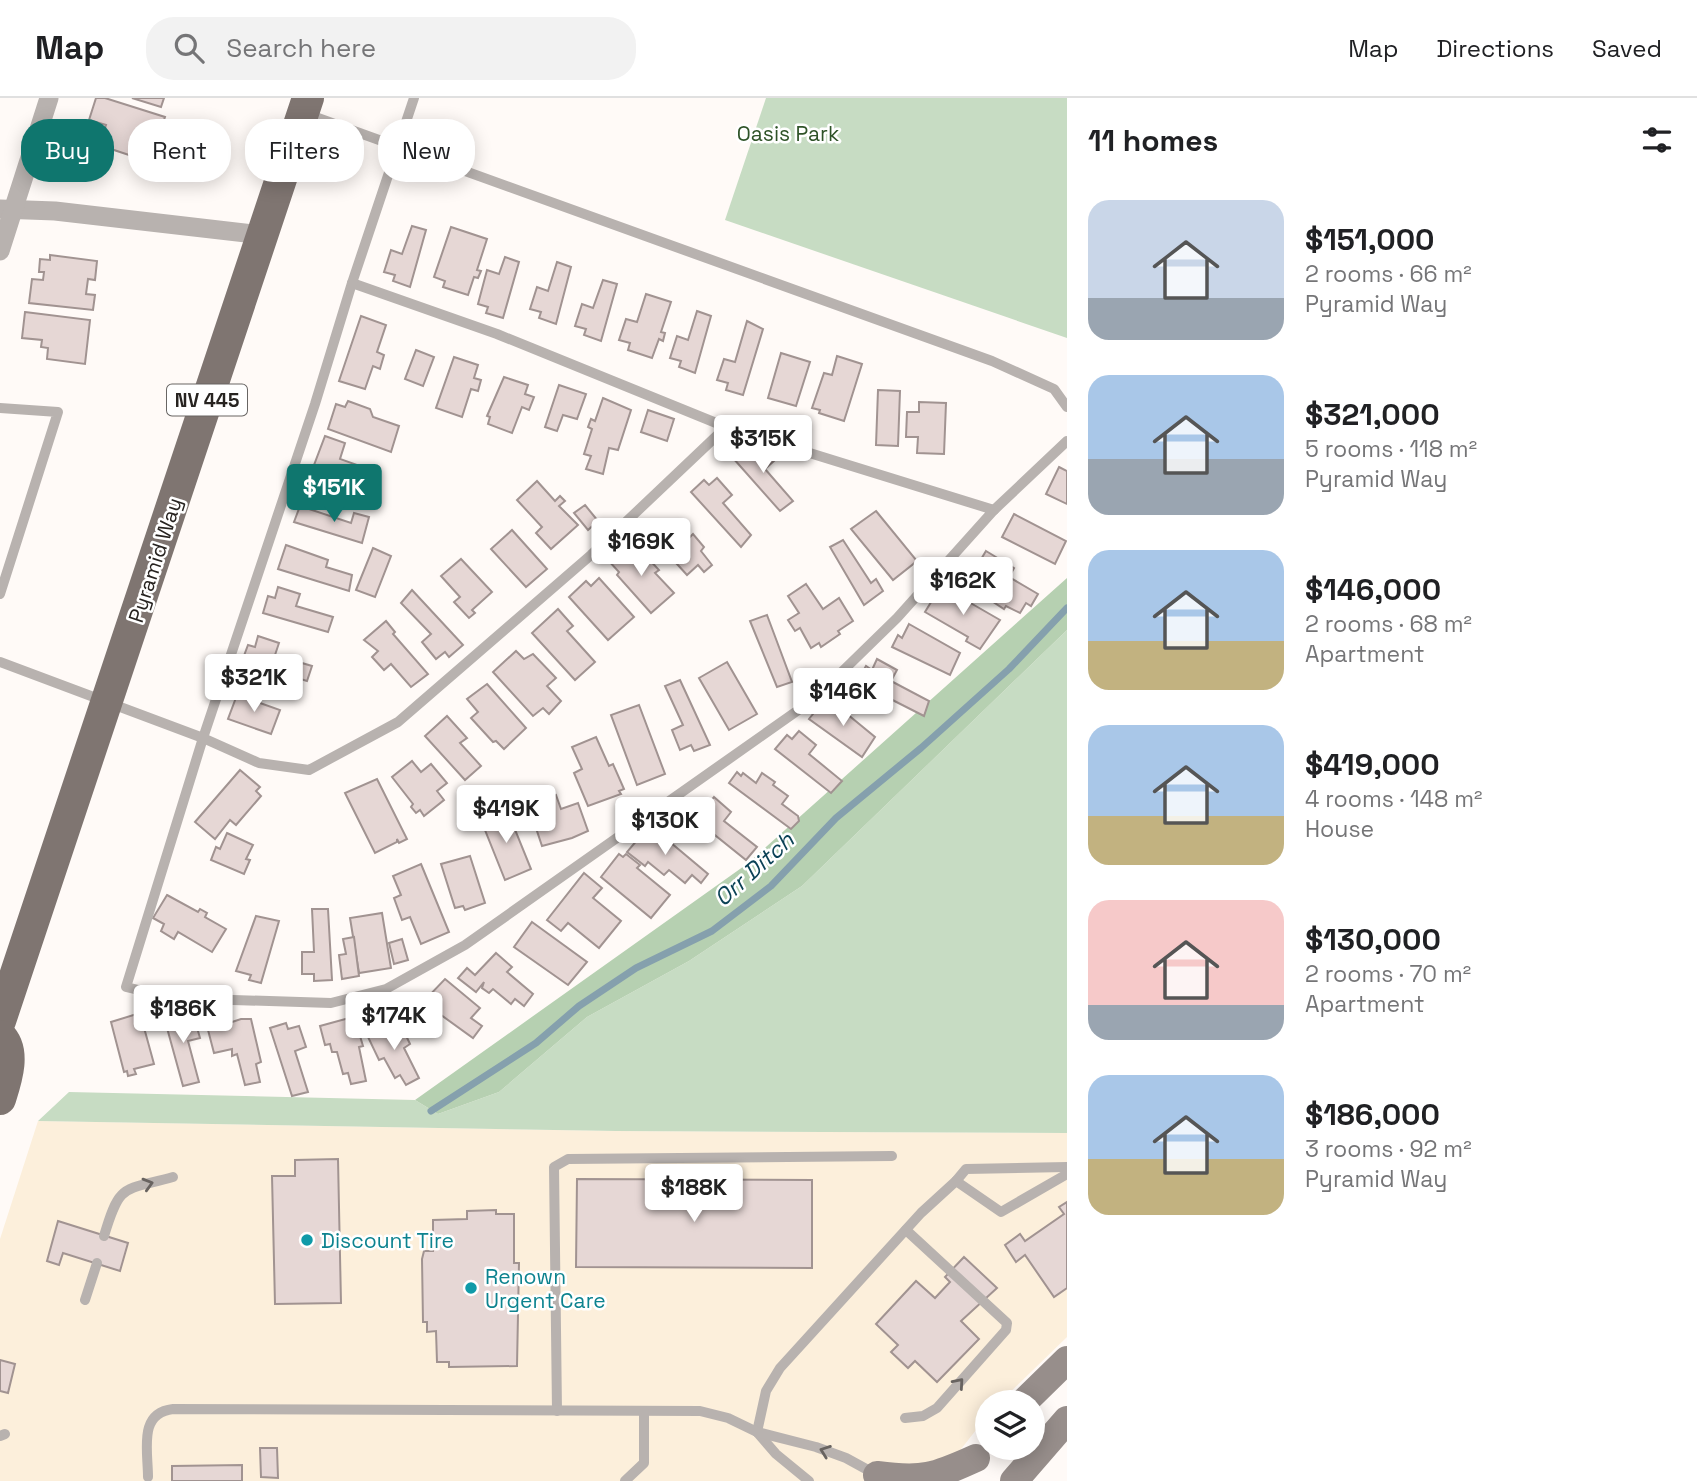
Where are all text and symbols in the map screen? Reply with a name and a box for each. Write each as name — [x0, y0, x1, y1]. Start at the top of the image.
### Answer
search box — [146, 17, 636, 80]
text: Map — [35, 27, 104, 69]
icon: search — [170, 29, 208, 67]
text: Search here — [226, 31, 376, 65]
text: Map — [1348, 33, 1398, 64]
text: Directions — [1436, 33, 1554, 64]
text: Saved — [1592, 33, 1662, 64]
chip: Buy — [21, 119, 114, 182]
chip: Rent — [128, 119, 231, 182]
chip: Filters — [245, 119, 364, 182]
chip: New — [378, 119, 475, 182]
park label: Oasis Park — [737, 120, 839, 147]
text: 11 homes — [1088, 121, 1218, 160]
icon: filters — [1638, 121, 1676, 159]
text: $151,000 — [1305, 220, 1435, 259]
icon: home — [1144, 228, 1228, 312]
text: 2 rooms · 66 m² — [1305, 259, 1472, 289]
text: Pyramid Way — [1305, 289, 1447, 319]
road number: NV 445 — [167, 384, 247, 416]
text: $321,000 — [1305, 395, 1440, 434]
icon: home — [1144, 403, 1228, 487]
pin: $315K — [714, 416, 812, 475]
text: $315K — [730, 423, 796, 453]
text: 5 rooms · 118 m² — [1305, 434, 1477, 464]
pin: $151K — [285, 464, 383, 524]
text: Pyramid Way — [1305, 464, 1447, 494]
text: $151K — [303, 472, 365, 502]
street label: Pyramid Way — [122, 494, 188, 626]
pin: $169K — [592, 518, 690, 578]
text: $169K — [607, 526, 675, 556]
pin: $162K — [914, 558, 1012, 617]
text: $162K — [930, 565, 996, 595]
text: $146,000 — [1305, 570, 1441, 609]
icon: home — [1144, 578, 1228, 662]
text: 2 rooms · 68 m² — [1305, 609, 1472, 639]
text: Apartment — [1305, 639, 1425, 669]
pin: $321K — [205, 654, 303, 714]
text: $321K — [221, 662, 287, 692]
pin: $146K — [794, 668, 892, 728]
text: $146K — [809, 676, 877, 706]
text: $419,000 — [1305, 745, 1440, 784]
icon: home — [1144, 753, 1228, 837]
text: 4 rooms · 148 m² — [1305, 784, 1482, 814]
pin: $419K — [457, 786, 555, 845]
text: $419K — [473, 793, 539, 823]
pin: $130K — [616, 798, 714, 857]
text: $130K — [631, 805, 699, 835]
text: House — [1305, 814, 1374, 844]
water label: Orr Ditch — [708, 825, 801, 913]
text: $130,000 — [1305, 920, 1441, 959]
icon: home — [1144, 928, 1228, 1012]
text: 2 rooms · 70 m² — [1305, 959, 1471, 989]
pin: $186K — [134, 986, 232, 1045]
text: Apartment — [1305, 989, 1425, 1019]
pin: $174K — [345, 992, 443, 1052]
text: $186K — [150, 993, 216, 1023]
text: $174K — [361, 1000, 427, 1030]
text: $186,000 — [1305, 1095, 1440, 1134]
icon: home — [1144, 1103, 1228, 1187]
text: 3 rooms · 92 m² — [1305, 1134, 1472, 1164]
pin: $188K — [645, 1164, 743, 1224]
text: Pyramid Way — [1305, 1164, 1447, 1194]
text: $188K — [661, 1172, 727, 1202]
one-way arrow — [142, 1178, 154, 1192]
place label: Discount Tire — [321, 1227, 454, 1254]
marker: Discount Tire — [299, 1232, 315, 1248]
place label: Renown Urgent Care — [485, 1263, 606, 1314]
marker: Renown Urgent Care — [463, 1280, 479, 1296]
one-way arrow — [951, 1378, 963, 1391]
map controls — [975, 1390, 1045, 1460]
button: layers — [975, 1390, 1045, 1460]
one-way arrow — [820, 1445, 832, 1459]

